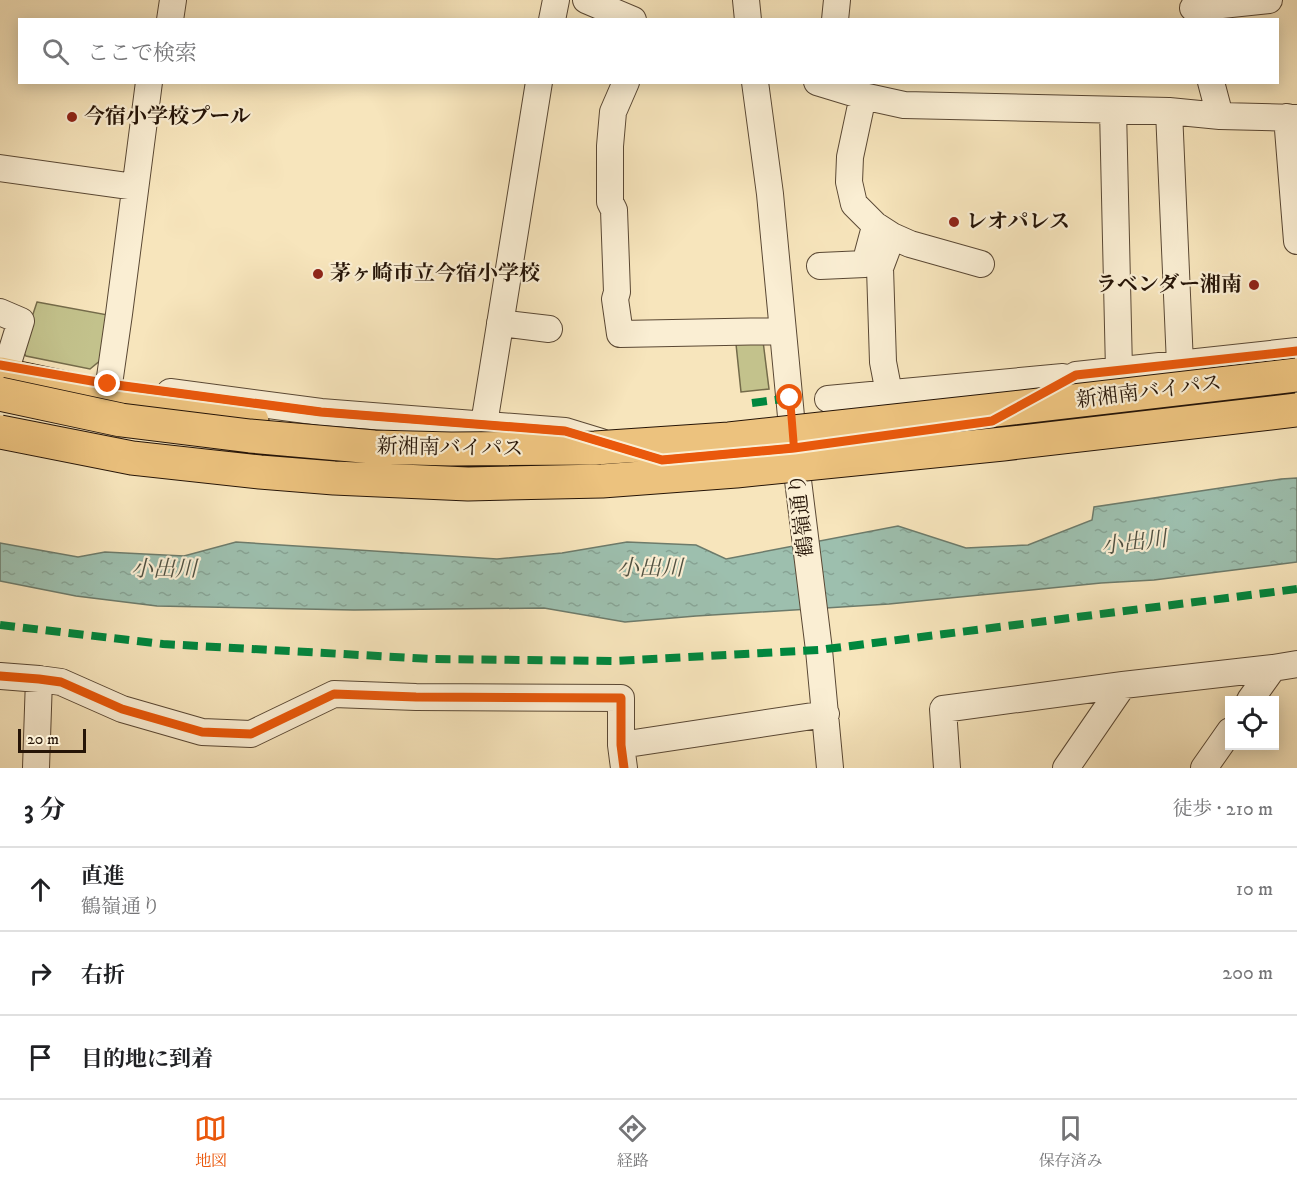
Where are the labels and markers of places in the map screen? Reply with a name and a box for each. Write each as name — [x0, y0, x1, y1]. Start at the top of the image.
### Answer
place label: 今宿小学校プール — [84, 104, 251, 130]
marker: 今宿小学校プール — [65, 110, 79, 124]
place label: レオパレス — [966, 209, 1070, 235]
marker: レオパレス — [947, 215, 961, 229]
place label: 茅ヶ崎市立今宿小学校 — [330, 261, 540, 287]
marker: 茅ヶ崎市立今宿小学校 — [311, 267, 325, 281]
place label: ラベンダー湘南 — [1096, 272, 1242, 298]
marker: ラベンダー湘南 — [1247, 278, 1261, 292]

